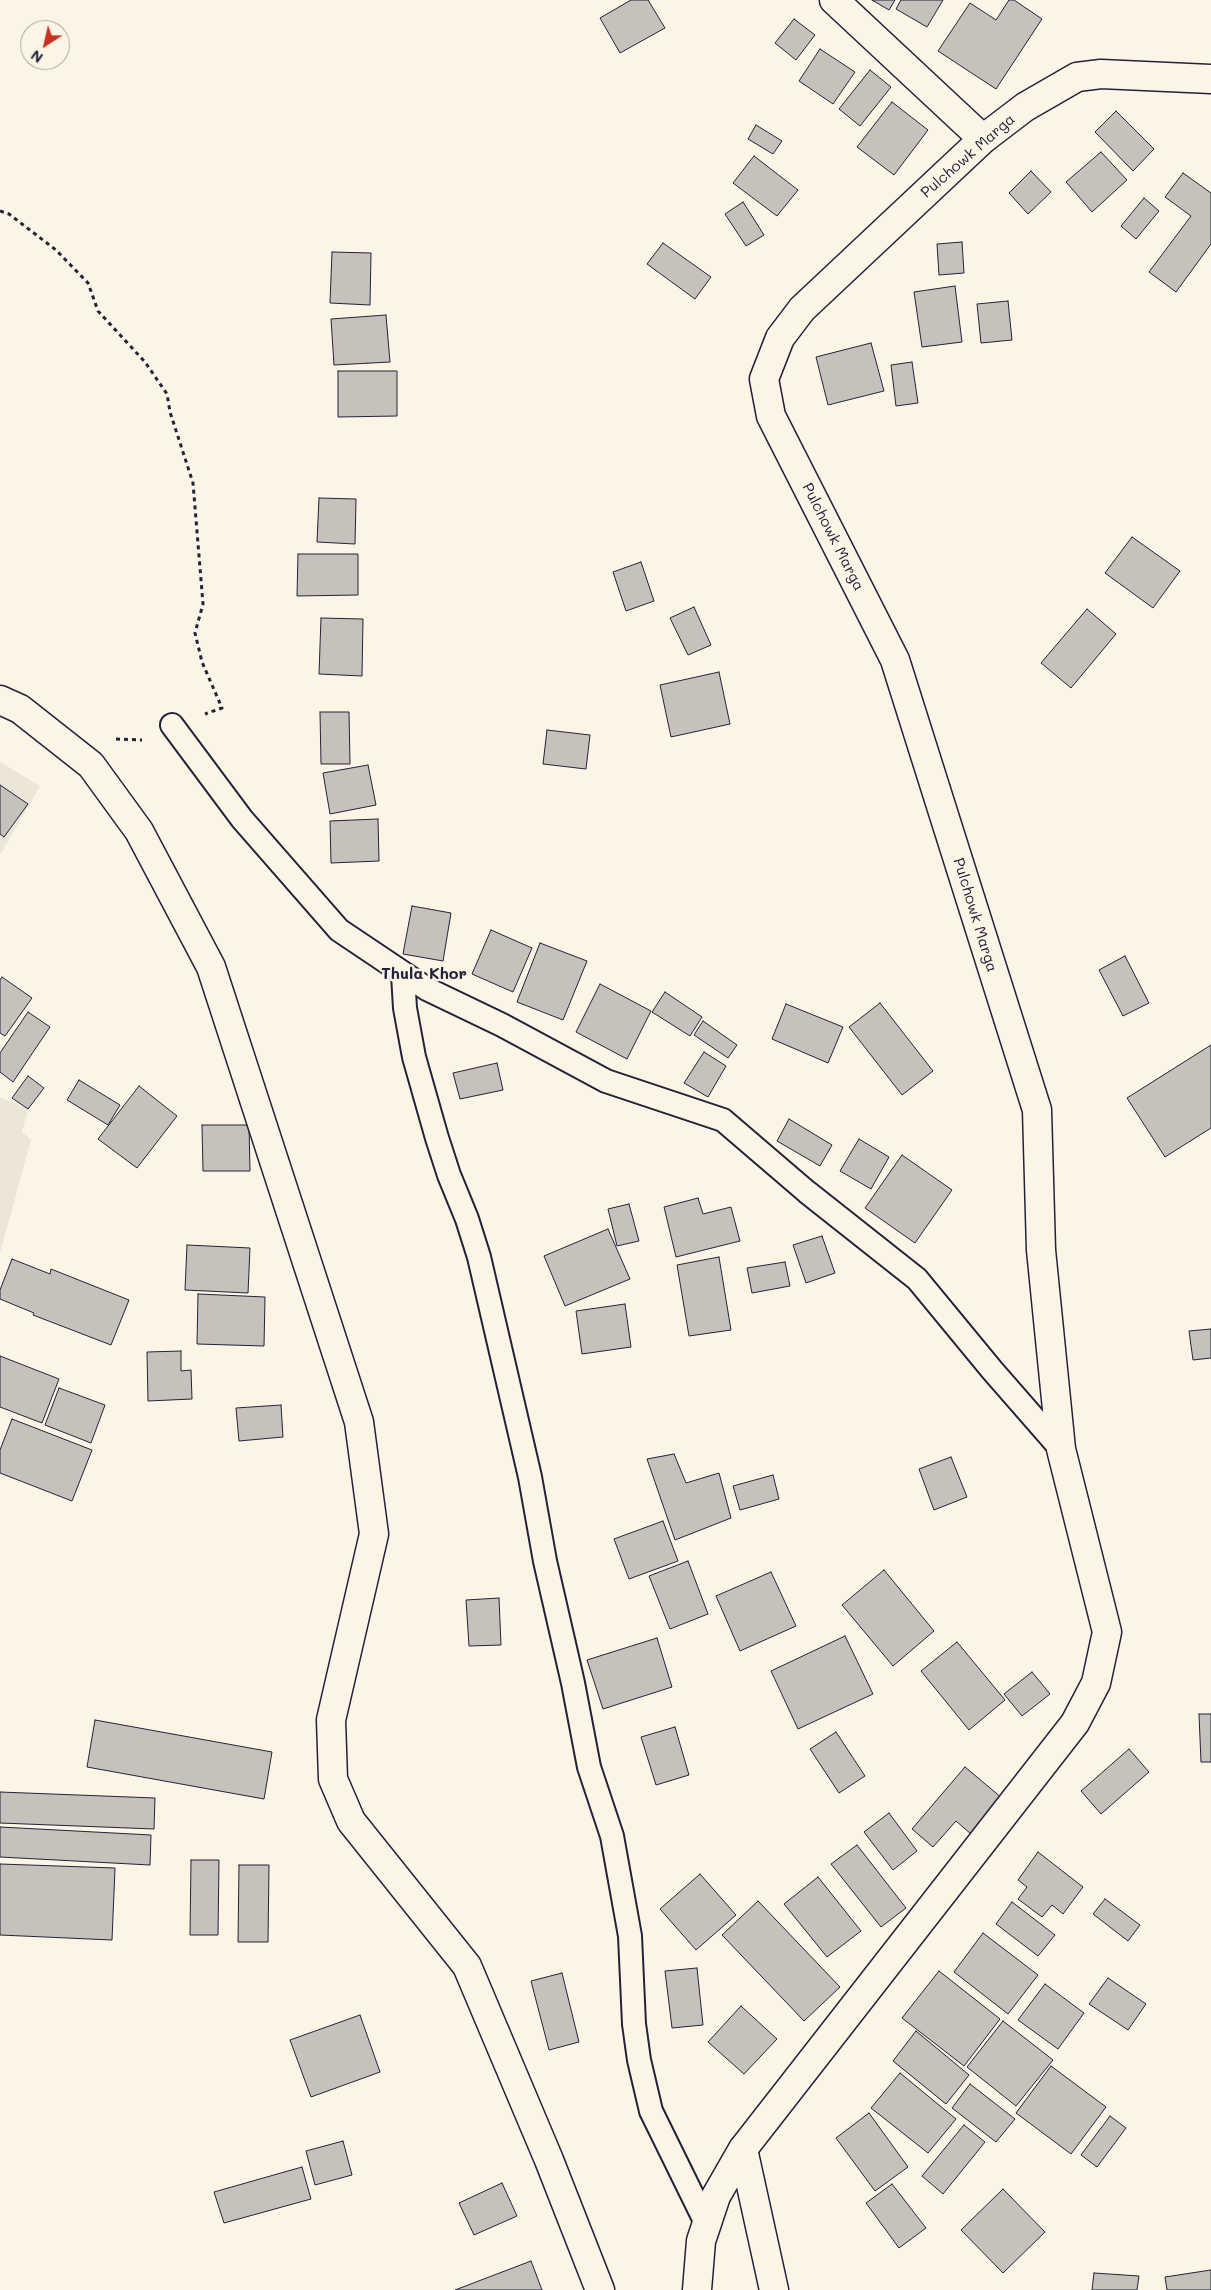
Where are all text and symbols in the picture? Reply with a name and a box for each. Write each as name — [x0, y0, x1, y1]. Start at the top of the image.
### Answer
north arrow — [20, 20, 70, 70]
text: N — [27, 46, 46, 68]
street label: Pulchowk Marga — [917, 110, 1019, 202]
street label: Pulchowk Marga — [798, 480, 868, 594]
street label: Pulchowk Marga — [949, 856, 1001, 974]
district label: Thula Khor — [381, 964, 467, 984]

